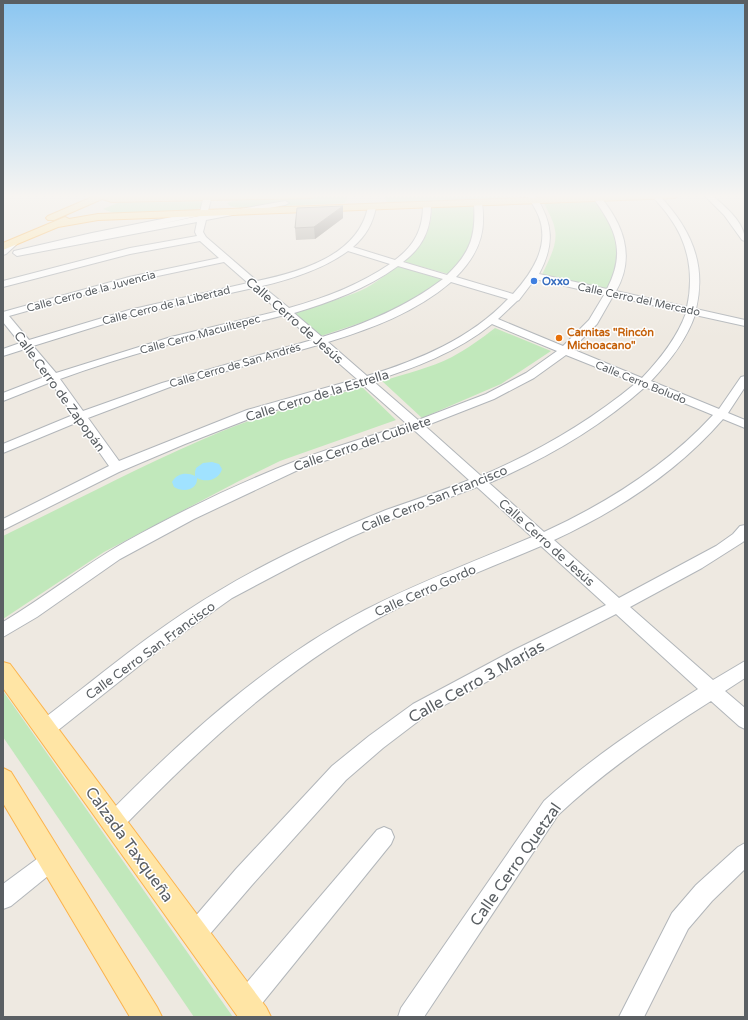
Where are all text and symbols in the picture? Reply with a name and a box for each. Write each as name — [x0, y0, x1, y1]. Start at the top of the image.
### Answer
street label: Calle Cerro de la Juvencia — [25, 268, 157, 315]
street label: Calle Cerro de Jesús — [242, 274, 346, 367]
place label: Oxxo — [542, 275, 570, 288]
marker: Oxxo — [529, 276, 539, 286]
street label: Calle Cerro del Mercado — [576, 280, 702, 319]
street label: Calle Cerro de la Libertad — [101, 283, 232, 328]
street label: Calle Cerro Macuiltepec — [138, 312, 262, 357]
place label: Carnitas "Rincón Michoacano" — [567, 326, 654, 352]
street label: Calle Cerro de Zapopán — [10, 328, 108, 455]
marker: Carnitas "Rincón Michoacano" — [554, 333, 564, 343]
street label: Calle Cerro de San Andrés — [168, 341, 302, 390]
street label: Calle Cerro Boludo — [593, 358, 689, 407]
street label: Calle Cerro de la Estrella — [244, 367, 391, 425]
street label: Calle Cerro del Cubilete — [292, 413, 433, 475]
street label: Calle Cerro San Francisco — [359, 462, 510, 536]
street label: Calle Cerro de Jesús — [495, 495, 598, 590]
street label: Calle Cerro Gordo — [372, 561, 479, 620]
street label: Calle Cerro San Francisco — [83, 598, 219, 703]
street label: Calle Cerro 3 Marías — [405, 636, 548, 728]
street label: Calzada Taxqueña — [81, 783, 178, 906]
street label: Calle Cerro Quetzal — [466, 799, 566, 930]

